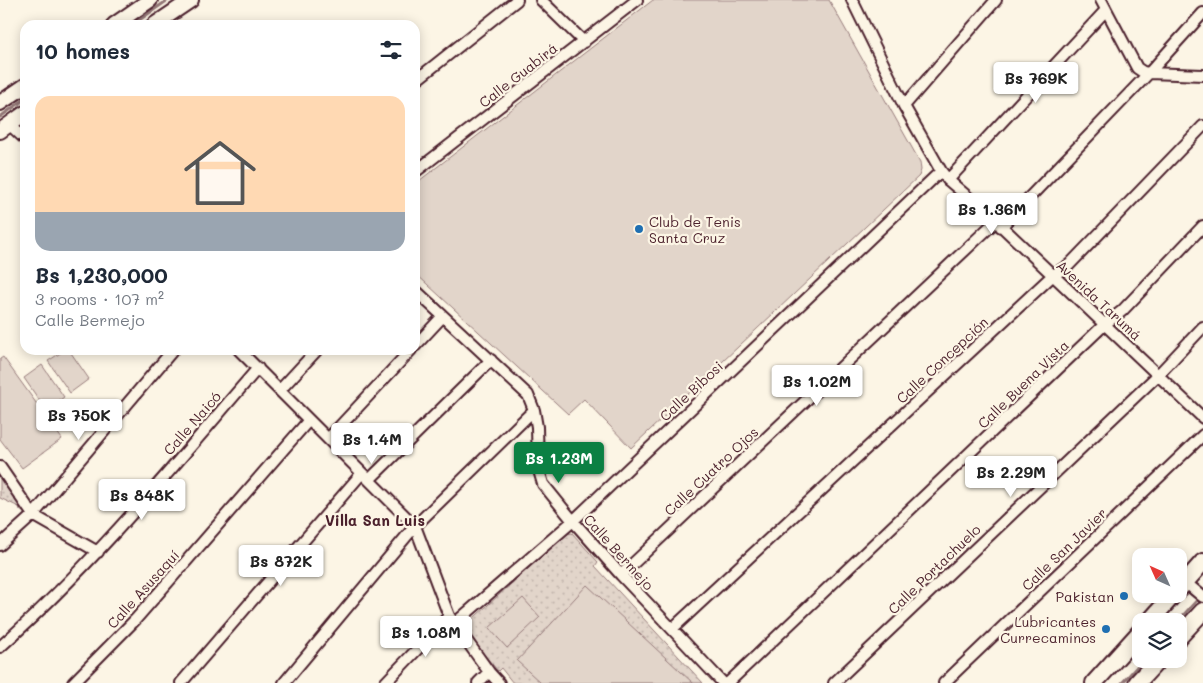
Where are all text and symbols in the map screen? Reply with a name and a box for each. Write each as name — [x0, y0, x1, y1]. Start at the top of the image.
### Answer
icon: filters — [377, 36, 405, 64]
text: 10 homes — [35, 37, 130, 64]
street label: Calle Guabirá — [475, 38, 561, 112]
pin: Bs 769K — [990, 62, 1082, 104]
text: Bs 769K — [1004, 67, 1068, 88]
icon: home — [175, 128, 265, 218]
pin: Bs 1.36M — [940, 192, 1044, 235]
text: Bs 1.36M — [958, 198, 1026, 219]
place label: Club de Tenis Santa Cruz — [649, 212, 741, 247]
marker: Club de Tenis Santa Cruz — [633, 223, 645, 235]
street label: Avenida Tarumá — [1052, 256, 1146, 344]
text: Bs 1,230,000 — [35, 261, 168, 288]
text: 3 rooms · 107 m² — [35, 288, 164, 309]
text: Calle Bermejo — [35, 309, 145, 330]
street label: Calle Concepción — [892, 312, 992, 408]
street label: Calle Buena Vista — [973, 336, 1073, 432]
street label: Calle Bibosi — [655, 357, 727, 425]
pin: Bs 1.02M — [765, 364, 869, 407]
text: Bs 1.02M — [783, 370, 851, 391]
street label: Calle Naicó — [159, 387, 225, 459]
pin: Bs 750K — [33, 398, 125, 441]
text: Bs 750K — [47, 404, 111, 425]
pin: Bs 1.4M — [326, 422, 418, 465]
street label: Calle Cuatro Ojos — [660, 422, 762, 520]
text: Bs 1.4M — [342, 428, 402, 449]
pin: Bs 1.23M — [507, 442, 611, 484]
text: Bs 1.23M — [525, 447, 593, 468]
pin: Bs 2.29M — [959, 456, 1063, 498]
text: Bs 2.29M — [976, 461, 1046, 482]
pin: Bs 848K — [96, 478, 188, 521]
text: Bs 848K — [109, 484, 175, 505]
street label: Calle San Javier — [1017, 503, 1111, 595]
district label: Villa San Luis — [325, 510, 425, 530]
street label: Calle Bermejo — [580, 510, 658, 594]
street label: Calle Portachuelo — [884, 520, 984, 618]
pin: Bs 872K — [235, 544, 327, 587]
street label: Calle Asusaquí — [103, 546, 183, 632]
north arrow — [1132, 548, 1188, 602]
map controls — [1132, 548, 1187, 668]
text: Bs 872K — [250, 550, 312, 571]
place label: Pakistan — [1056, 587, 1114, 606]
marker: Pakistan — [1118, 590, 1130, 602]
place label: Lubricantes Currecaminos — [1000, 612, 1096, 647]
button: layers — [1132, 613, 1187, 668]
pin: Bs 1.08M — [374, 616, 478, 658]
text: Bs 1.08M — [391, 621, 461, 642]
marker: Lubricantes Currecaminos — [1100, 623, 1112, 635]

